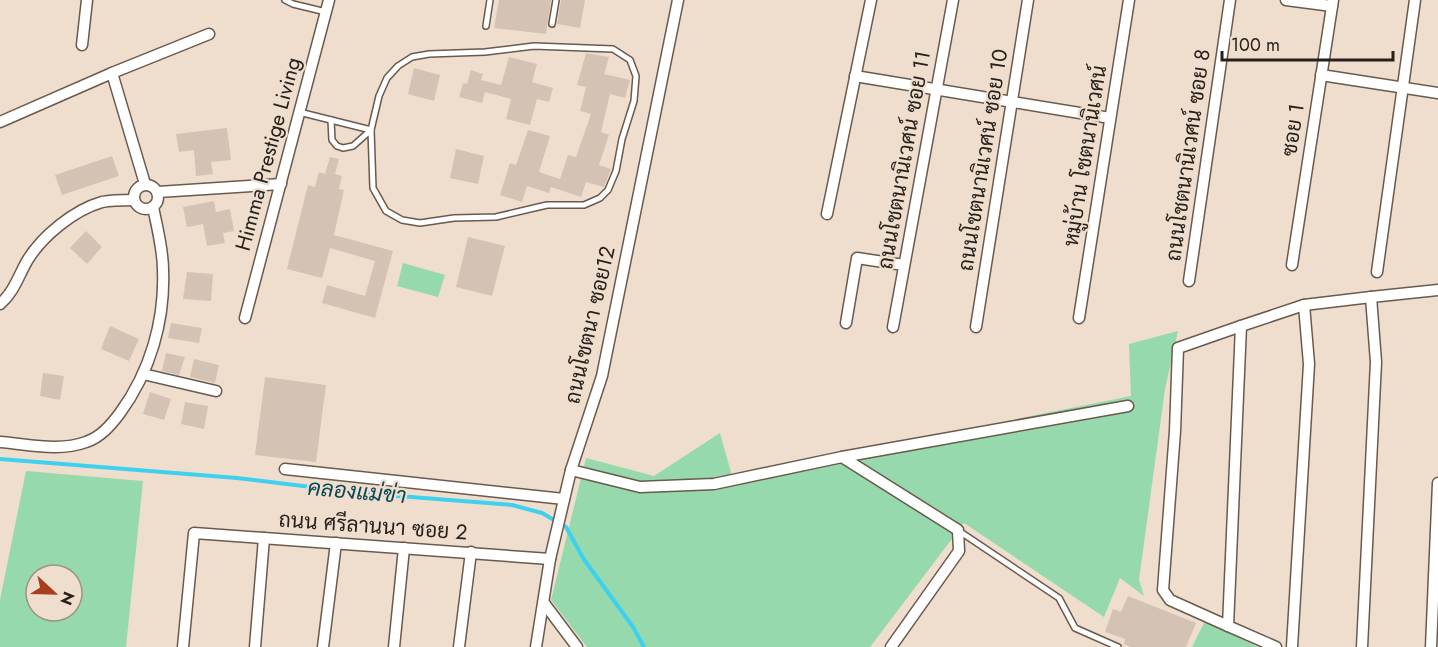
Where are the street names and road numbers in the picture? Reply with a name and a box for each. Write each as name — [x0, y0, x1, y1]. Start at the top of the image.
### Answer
street label: ถนนโชตนานิเวศน์ ซอย 10 — [951, 47, 1015, 273]
street label: ถนนโชตนานิเวศน์ ซอย 8 — [1158, 47, 1218, 263]
street label: ถนนโชตนานิเวศน์ ซอย 11 — [870, 48, 938, 272]
street label: Himma Prestige Living — [228, 54, 308, 254]
street label: หมู่บ้าน โชตนานิเวศน์ — [1056, 63, 1114, 249]
street label: ซอย 1 — [1274, 101, 1312, 159]
street label: ถนนโชตนา ซอย12 — [557, 243, 623, 407]
street label: ถนน ศรีลานนา ซอย 2 — [278, 504, 468, 548]

